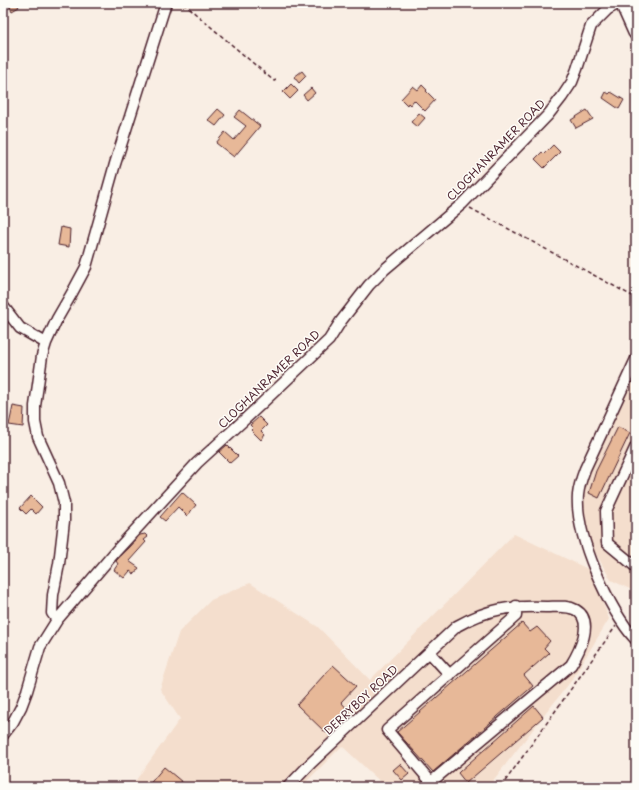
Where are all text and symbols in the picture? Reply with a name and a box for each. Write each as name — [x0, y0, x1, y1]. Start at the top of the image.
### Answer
street label: CLOGHANRAMER ROAD — [442, 95, 549, 204]
street label: CLOGHANRAMER ROAD — [214, 325, 323, 432]
street label: DERRYBOY ROAD — [320, 661, 401, 738]

